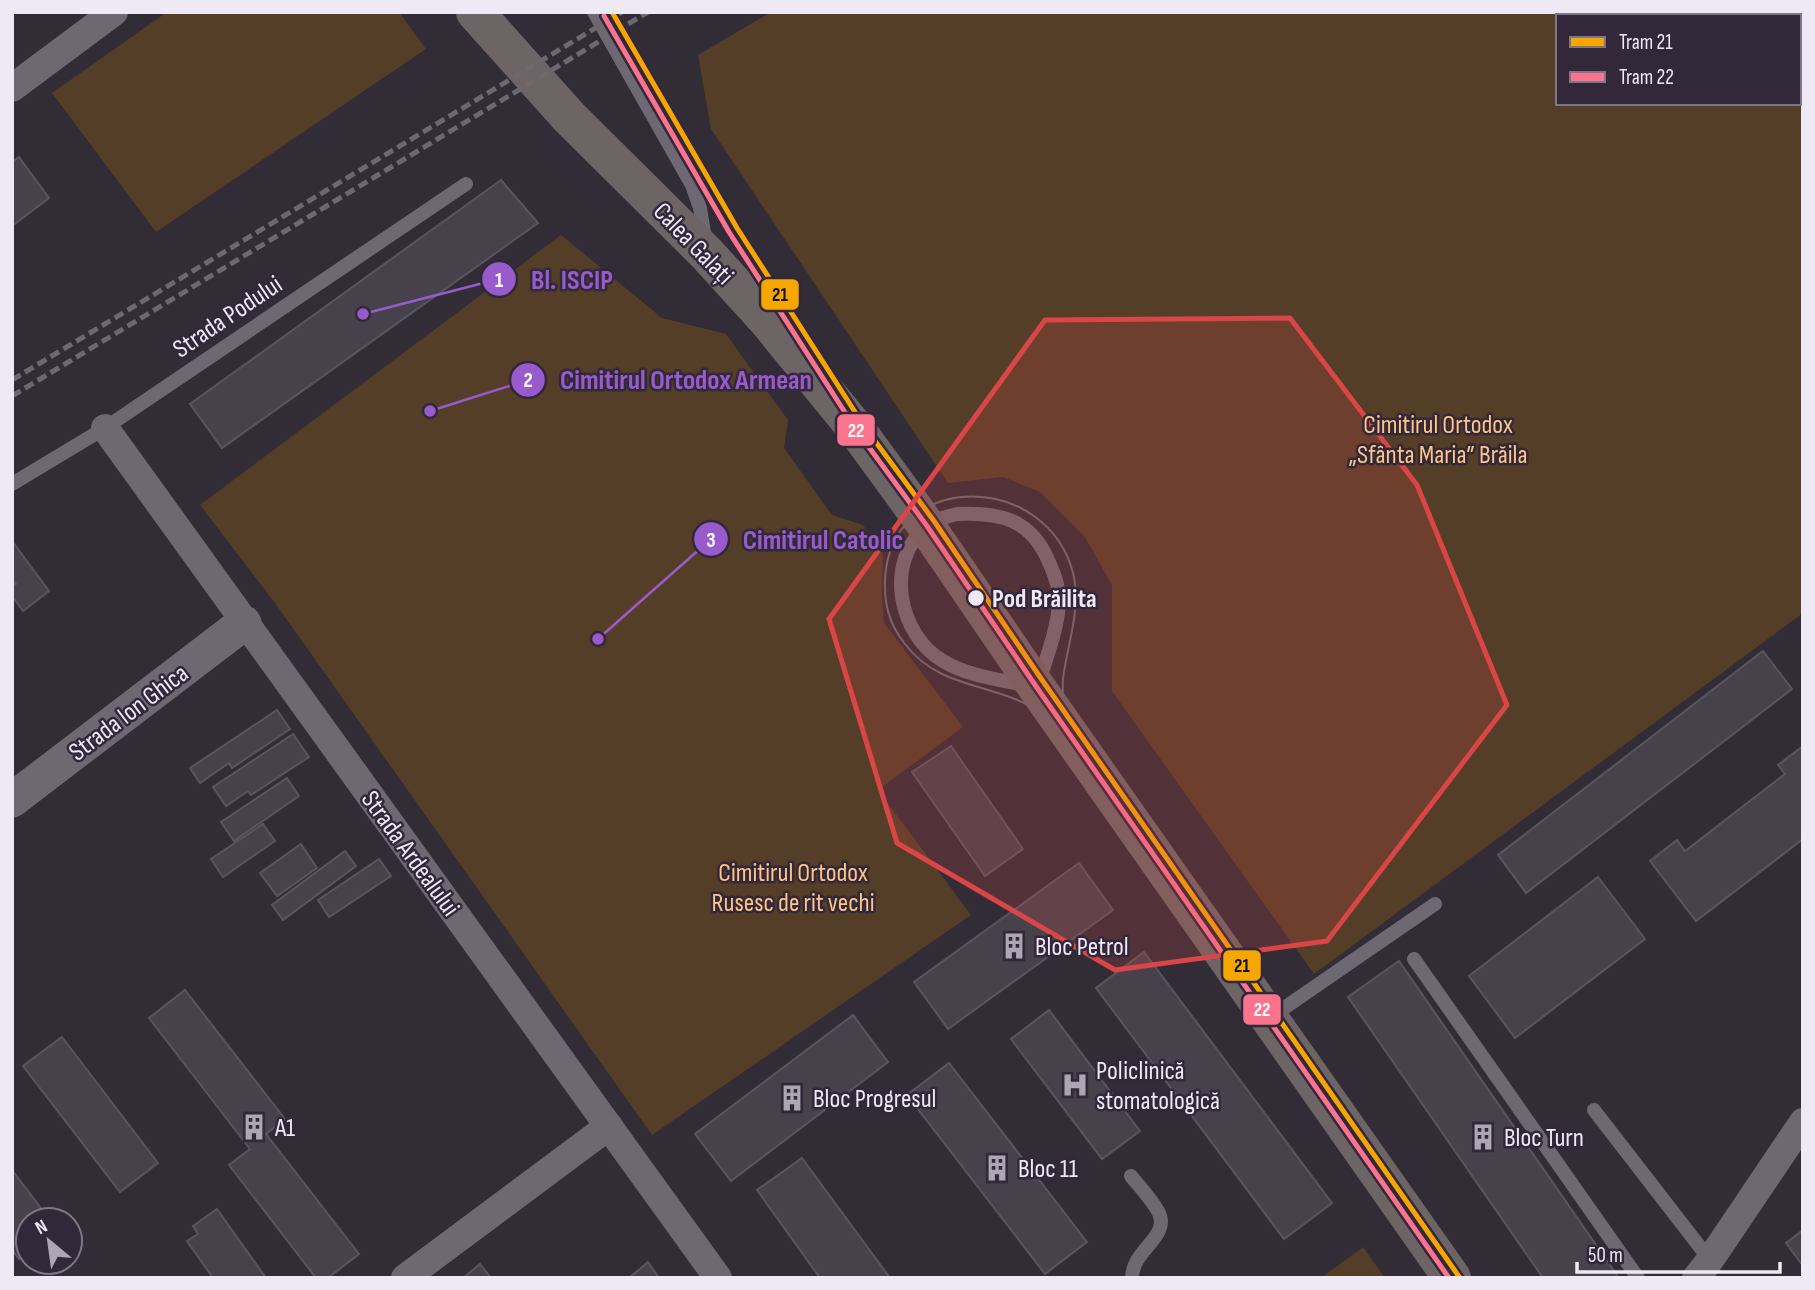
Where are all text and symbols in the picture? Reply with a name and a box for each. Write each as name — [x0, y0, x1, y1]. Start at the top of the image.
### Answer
legend — [1556, 14, 1801, 105]
text: Tram 21 — [1619, 30, 1673, 55]
text: Tram 22 — [1619, 65, 1674, 90]
street label: Calea Galați — [646, 197, 740, 292]
callout: Bl. ISCIP — [482, 255, 627, 304]
text: Bl. ISCIP — [531, 264, 613, 297]
text: 1 — [495, 268, 503, 293]
street label: Strada Podului — [167, 269, 288, 365]
line badge: 21 — [760, 278, 800, 311]
text: 21 — [772, 284, 788, 307]
callout: Cimitirul Ortodox Armean — [511, 355, 826, 404]
text: Cimitirul Ortodox Armean — [560, 364, 812, 397]
text: 2 — [523, 368, 533, 393]
park label: Cimitirul Ortodox „Sfânta Maria” Brăila — [1349, 410, 1527, 471]
line badge: 22 — [836, 413, 876, 447]
text: 22 — [848, 420, 864, 443]
callout: Cimitirul Catolic — [694, 515, 918, 564]
text: Cimitirul Catolic — [743, 524, 903, 557]
text: 3 — [706, 528, 716, 553]
place label: Pod Brăilita — [992, 584, 1097, 615]
marker: Pod Brăilita — [966, 588, 986, 608]
street label: Strada Ion Ghica — [63, 658, 195, 768]
street label: Strada Ardealului — [354, 785, 466, 923]
park label: Cimitirul Ortodox Rusesc de rit vechi — [712, 858, 875, 919]
building icon: Bloc Petrol — [999, 931, 1029, 961]
place label: Bloc Petrol — [1035, 932, 1129, 963]
line badge: 21 — [1222, 949, 1262, 982]
text: 21 — [1234, 955, 1250, 978]
line badge: 22 — [1242, 993, 1282, 1026]
text: 22 — [1254, 999, 1270, 1022]
place label: Policlinică stomatologică — [1096, 1056, 1220, 1117]
hospital icon: Policlinică stomatologică — [1060, 1070, 1090, 1100]
building icon: Bloc Progresul — [777, 1083, 807, 1113]
place label: Bloc Progresul — [813, 1084, 936, 1115]
building icon: A1 — [239, 1112, 269, 1142]
place label: A1 — [274, 1113, 295, 1144]
building icon: Bloc Turn — [1468, 1122, 1498, 1152]
place label: Bloc Turn — [1504, 1123, 1584, 1154]
building icon: Bloc 11 — [982, 1153, 1012, 1183]
place label: Bloc 11 — [1018, 1154, 1078, 1185]
north arrow — [14, 1206, 84, 1276]
text: N — [31, 1215, 52, 1240]
scale bar — [1577, 1230, 1780, 1274]
text: 50 m — [1588, 1243, 1623, 1268]

